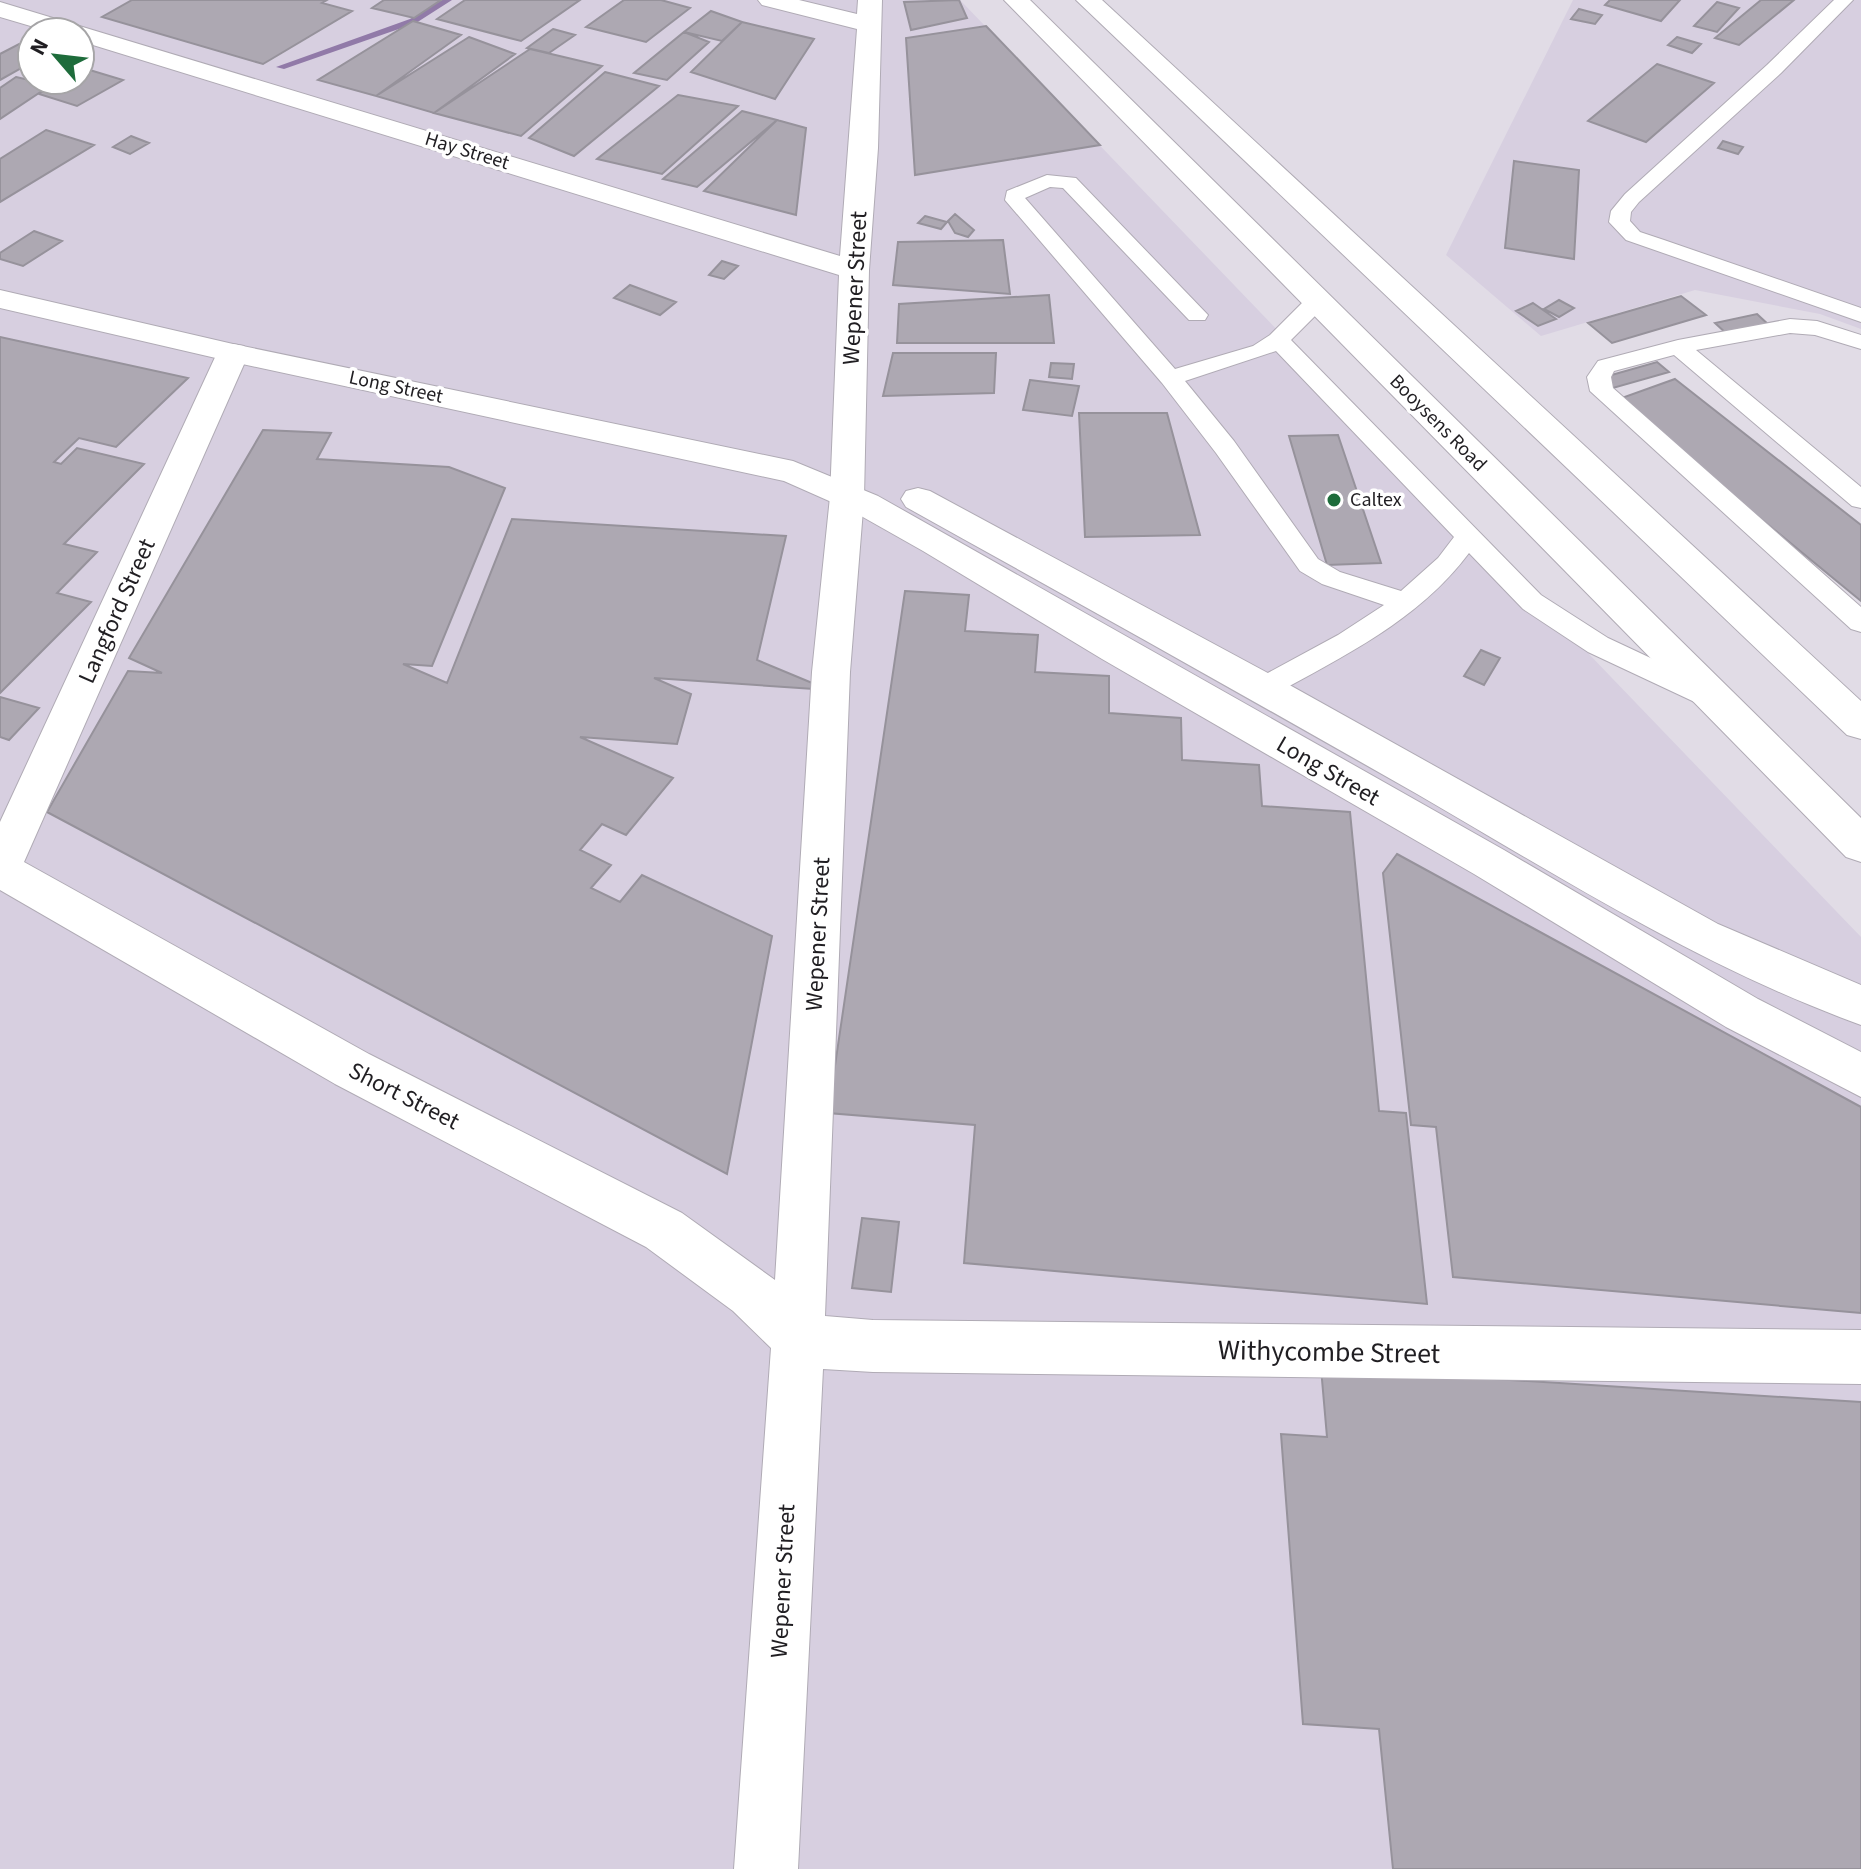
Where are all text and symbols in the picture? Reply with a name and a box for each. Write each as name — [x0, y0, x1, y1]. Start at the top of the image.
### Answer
north arrow — [16, 16, 96, 96]
text: N — [22, 33, 57, 61]
street label: Hay Street — [422, 125, 513, 177]
street label: Wepener Street — [833, 210, 877, 366]
street label: Long Street — [346, 363, 446, 411]
street label: Booysens Road — [1383, 368, 1493, 478]
place label: Caltex — [1350, 486, 1402, 514]
marker: Caltex — [1325, 491, 1343, 509]
street label: Langford Street — [69, 533, 165, 689]
street label: Long Street — [1270, 727, 1386, 815]
street label: Wepener Street — [796, 856, 840, 1012]
street label: Short Street — [342, 1053, 466, 1139]
street label: Withycombe Street — [1218, 1330, 1441, 1374]
street label: Wepener Street — [761, 1503, 805, 1659]

